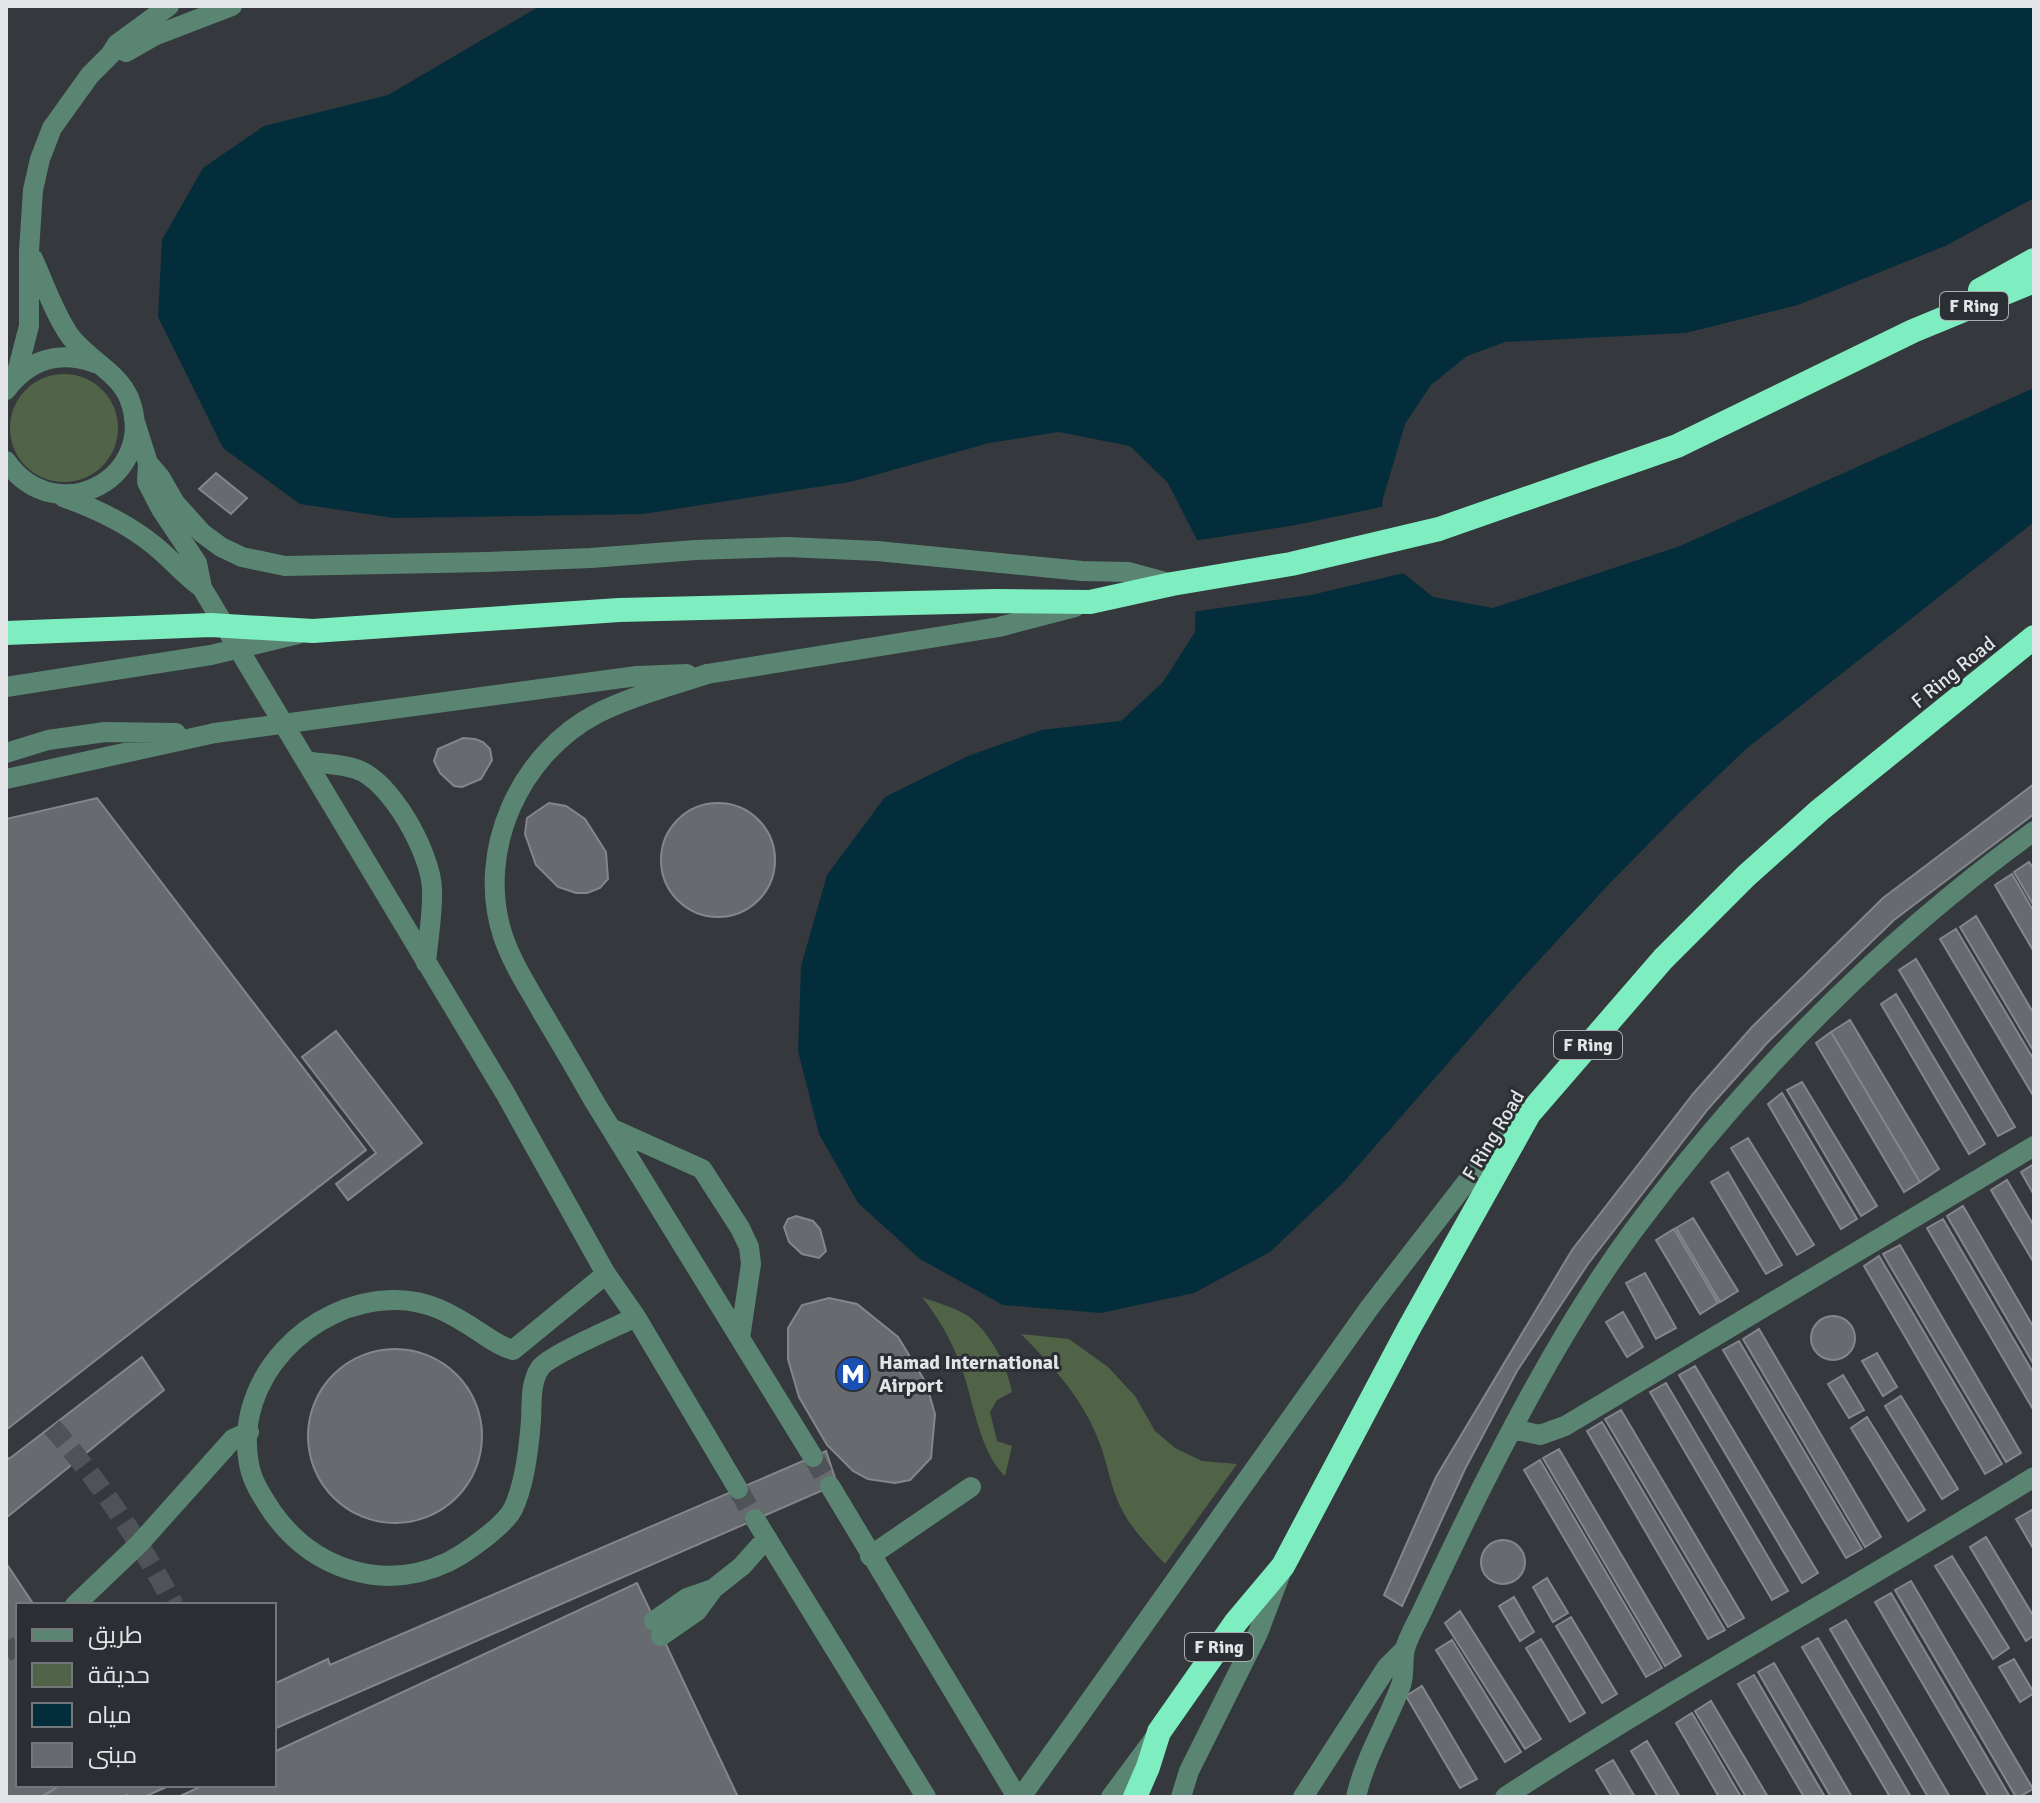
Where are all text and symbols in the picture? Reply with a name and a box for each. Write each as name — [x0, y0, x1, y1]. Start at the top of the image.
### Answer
road number: F Ring — [1940, 292, 2008, 320]
street label: F Ring Road — [1906, 631, 2000, 714]
road number: F Ring — [1554, 1031, 1622, 1059]
street label: F Ring Road — [1457, 1086, 1530, 1185]
place label: Hamad International Airport — [879, 1350, 1059, 1398]
metro station icon: Hamad International Airport — [834, 1355, 872, 1393]
legend — [16, 1603, 276, 1787]
text: طريق — [88, 1620, 143, 1650]
road number: F Ring — [1185, 1633, 1253, 1661]
text: حديقة — [88, 1660, 150, 1690]
text: مياه — [88, 1700, 132, 1730]
text: مبنى — [88, 1740, 137, 1770]

